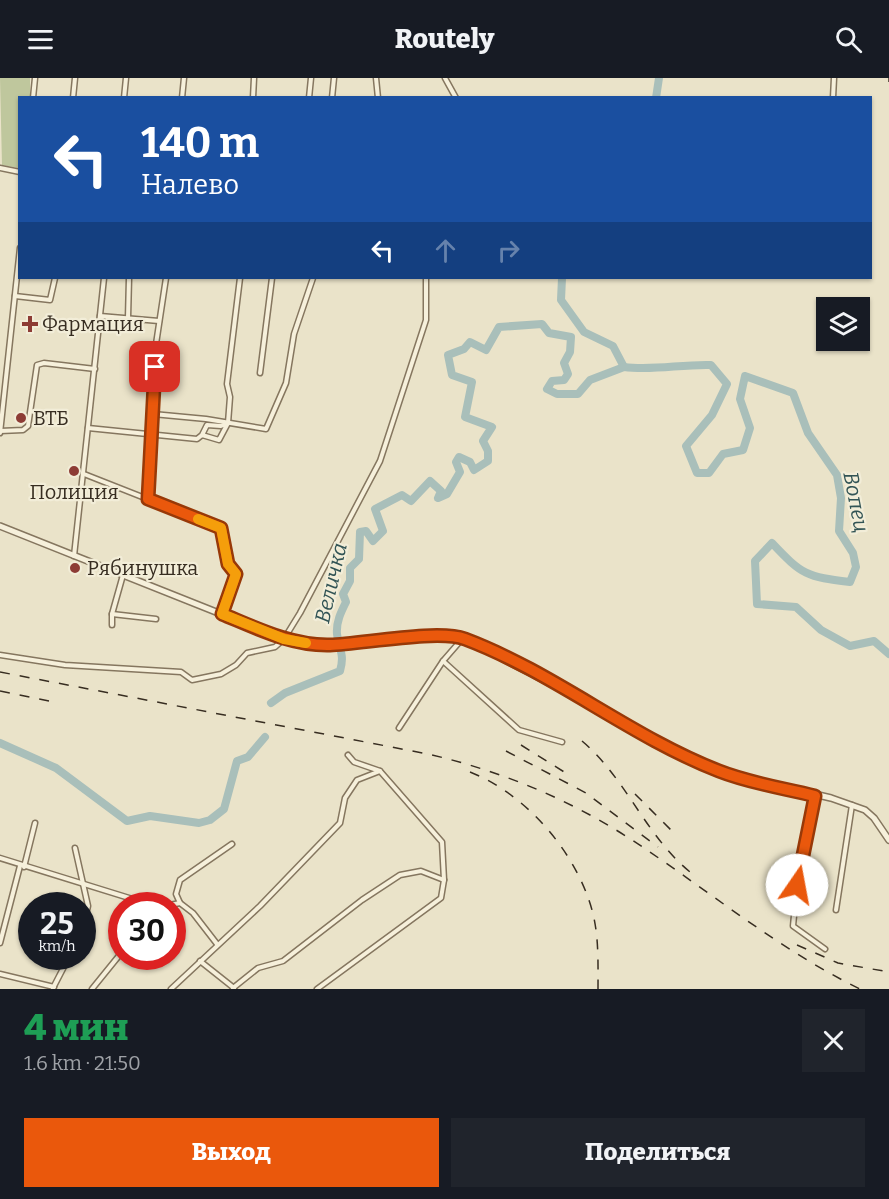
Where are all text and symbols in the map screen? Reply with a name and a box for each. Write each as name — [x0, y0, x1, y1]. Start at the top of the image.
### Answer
icon: menu — [24, 23, 57, 56]
text: Routely — [395, 23, 494, 55]
icon: search — [832, 23, 865, 56]
text: 140 m — [141, 118, 259, 168]
icon: left — [42, 120, 120, 198]
text: Налево — [141, 169, 239, 201]
icon: left — [366, 234, 399, 267]
icon: ahead — [429, 234, 462, 267]
icon: right — [492, 234, 525, 267]
map controls — [816, 297, 870, 351]
button: layers — [816, 297, 870, 351]
place label: Фармация — [42, 312, 144, 336]
marker: Фармация — [23, 317, 37, 331]
pin — [129, 341, 180, 392]
icon: arrive — [138, 350, 171, 383]
place label: ВТБ — [33, 406, 69, 430]
marker: ВТБ — [14, 411, 28, 425]
marker: Полиция — [67, 464, 81, 478]
water label: Вопец — [837, 469, 875, 535]
place label: Полиция — [29, 480, 119, 504]
water label: Величка — [309, 540, 353, 626]
place label: Рябинушка — [87, 556, 198, 580]
marker: Рябинушка — [68, 561, 82, 575]
position arrow — [765, 853, 829, 917]
speed limit sign: 30 — [108, 892, 186, 970]
text: 25 — [40, 906, 74, 942]
text: km/h — [38, 937, 76, 955]
text: 4 мин — [24, 1006, 128, 1050]
button: close — [802, 1009, 865, 1072]
text: 1.6 km · 21:50 — [24, 1051, 141, 1075]
button: Выход — [24, 1118, 439, 1187]
button: Поделиться — [451, 1118, 865, 1187]

